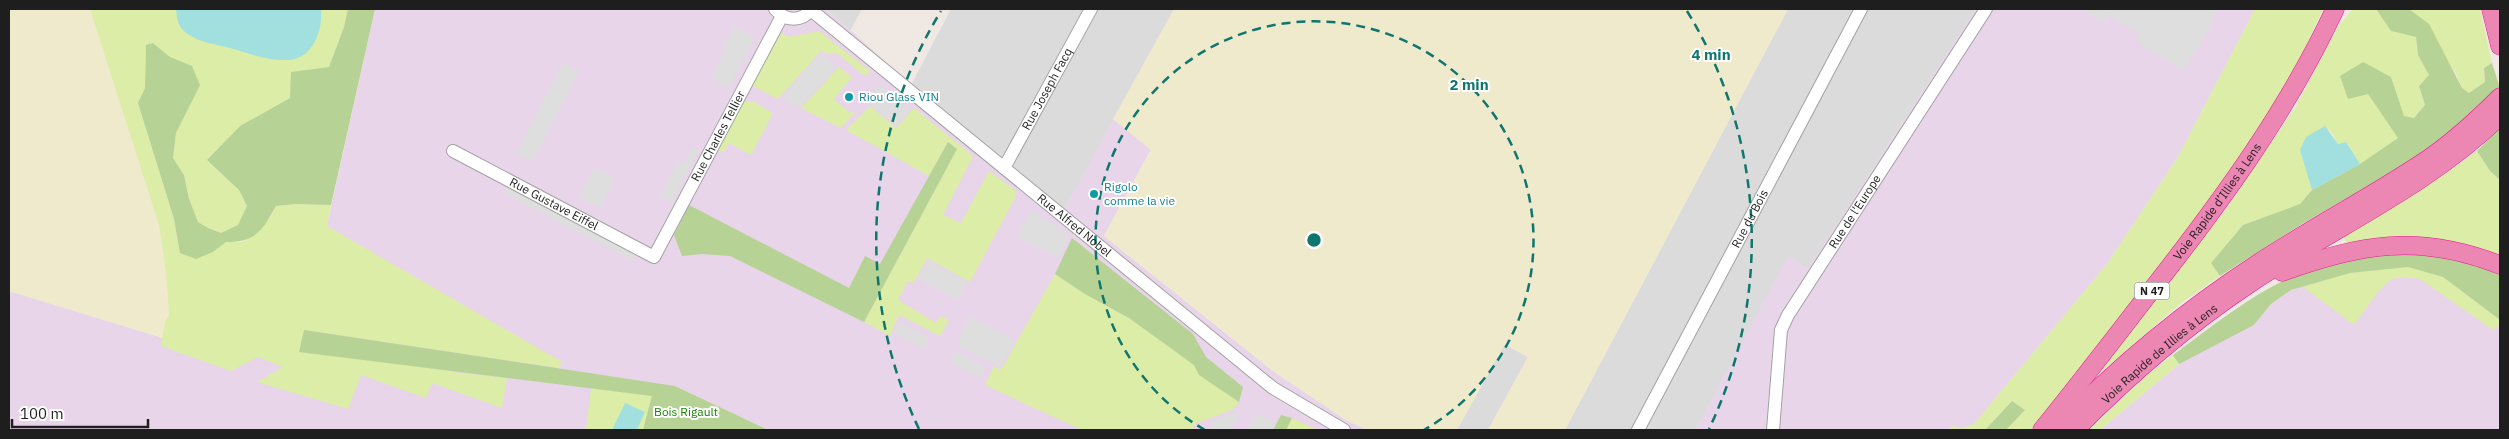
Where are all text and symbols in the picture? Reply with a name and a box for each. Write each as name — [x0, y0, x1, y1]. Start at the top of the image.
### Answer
street label: Rue Joseph Facq — [1018, 45, 1075, 133]
text: 4 min — [1691, 45, 1731, 64]
text: 2 min — [1449, 75, 1489, 94]
street label: Rue Charles Tellier — [687, 87, 748, 184]
place label: Riou Glass VIN — [859, 89, 939, 104]
marker: Riou Glass VIN — [843, 91, 855, 103]
street label: Voie Rapide d’Illies à Lens — [2170, 140, 2264, 263]
street label: Rue de l'Europe — [1825, 171, 1884, 251]
street label: Rue Gustave Eiffel — [507, 174, 601, 233]
place label: Rigolo comme la vie — [1104, 179, 1175, 208]
street label: Rue du Bois — [1728, 187, 1771, 250]
marker: Rigolo comme la vie — [1088, 188, 1100, 200]
street label: Rue Alfred Nobel — [1034, 190, 1115, 260]
centre of rings — [1305, 231, 1323, 249]
road number: N 47 — [2134, 282, 2170, 300]
street label: Voie Rapide de Illies à Lens — [2098, 300, 2220, 407]
scale bar — [12, 396, 149, 428]
text: 100 m — [20, 404, 64, 423]
park label: Bois Rigault — [654, 404, 718, 419]

